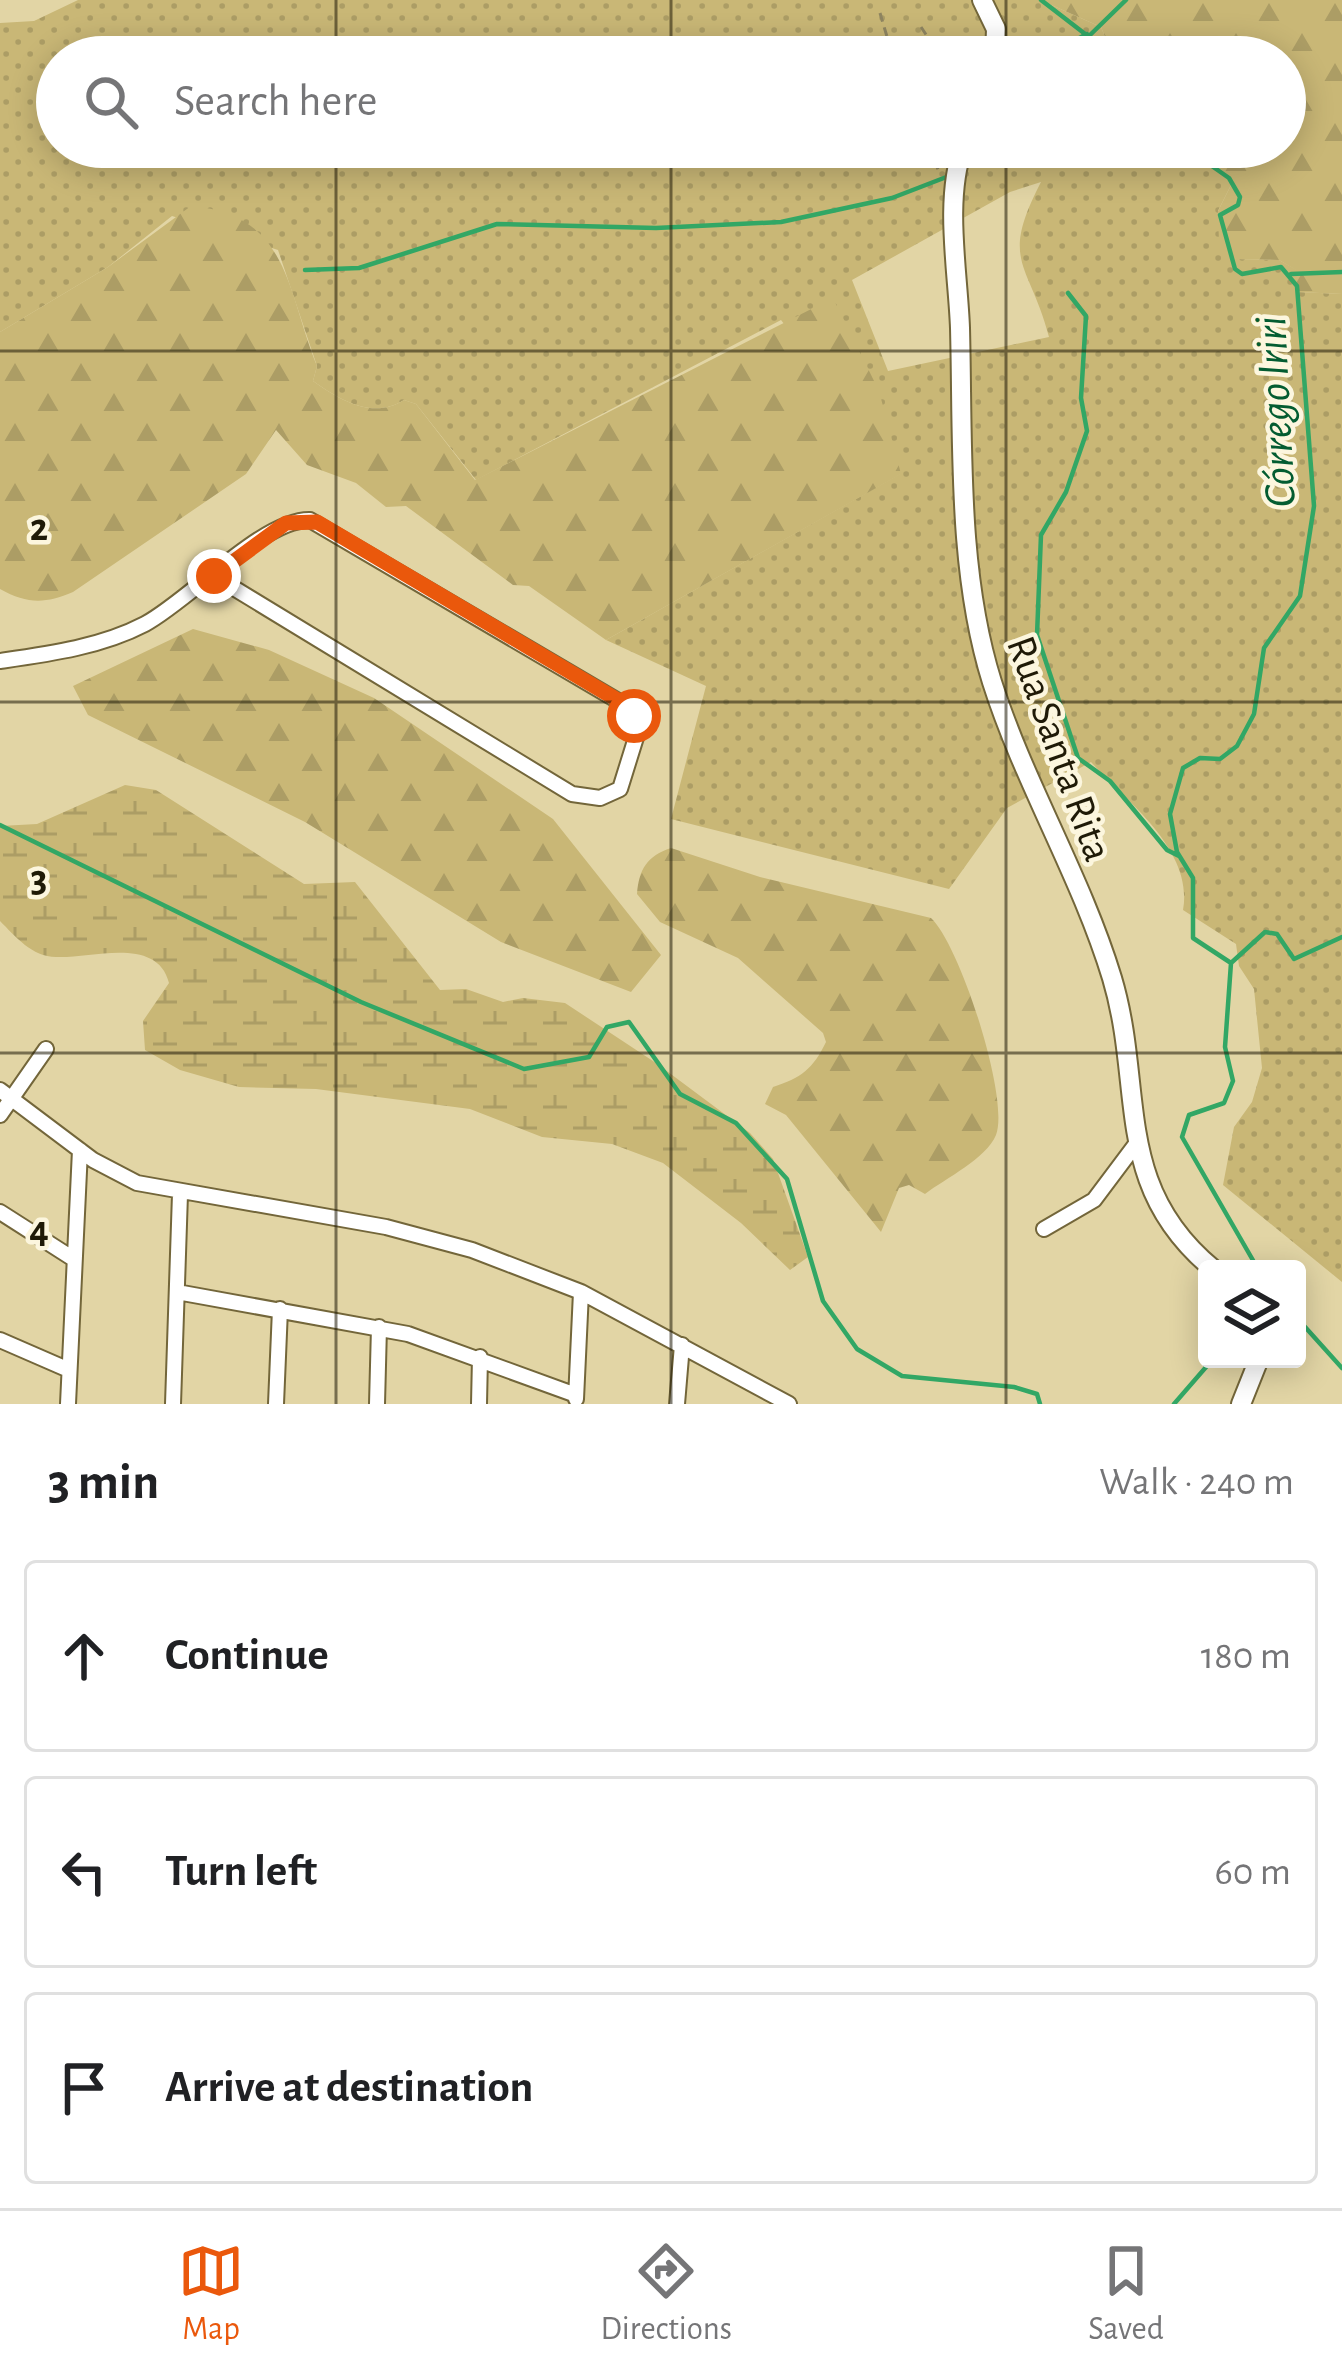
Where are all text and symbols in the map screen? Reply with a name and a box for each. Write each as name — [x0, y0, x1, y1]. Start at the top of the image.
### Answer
search box — [36, 36, 1306, 168]
icon: search — [78, 69, 144, 135]
text: Search here — [174, 79, 377, 124]
water label: Córrego Iriri — [1249, 315, 1304, 509]
text: 2 — [30, 509, 48, 548]
route end — [187, 549, 241, 603]
street label: Rua Santa Rita — [999, 631, 1119, 867]
route start — [607, 689, 661, 743]
text: 3 — [31, 860, 47, 899]
text: 4 — [29, 1211, 49, 1250]
map controls — [1198, 1260, 1306, 1368]
button: layers — [1198, 1260, 1306, 1368]
text: 3 min — [48, 1457, 159, 1508]
text: Walk · 240 m — [1099, 1463, 1294, 1502]
icon: ahead — [51, 1623, 117, 1689]
text: Continue — [165, 1633, 329, 1678]
text: 180 m — [1201, 1637, 1291, 1676]
icon: left — [51, 1839, 117, 1905]
text: Turn left — [165, 1849, 317, 1894]
text: 60 m — [1214, 1853, 1291, 1892]
icon: arrive — [51, 2055, 117, 2121]
text: Arrive at destination — [165, 2065, 533, 2110]
tab: Map — [178, 2238, 244, 2350]
tab: Directions — [600, 2238, 732, 2350]
tab: Saved — [1088, 2238, 1164, 2350]

